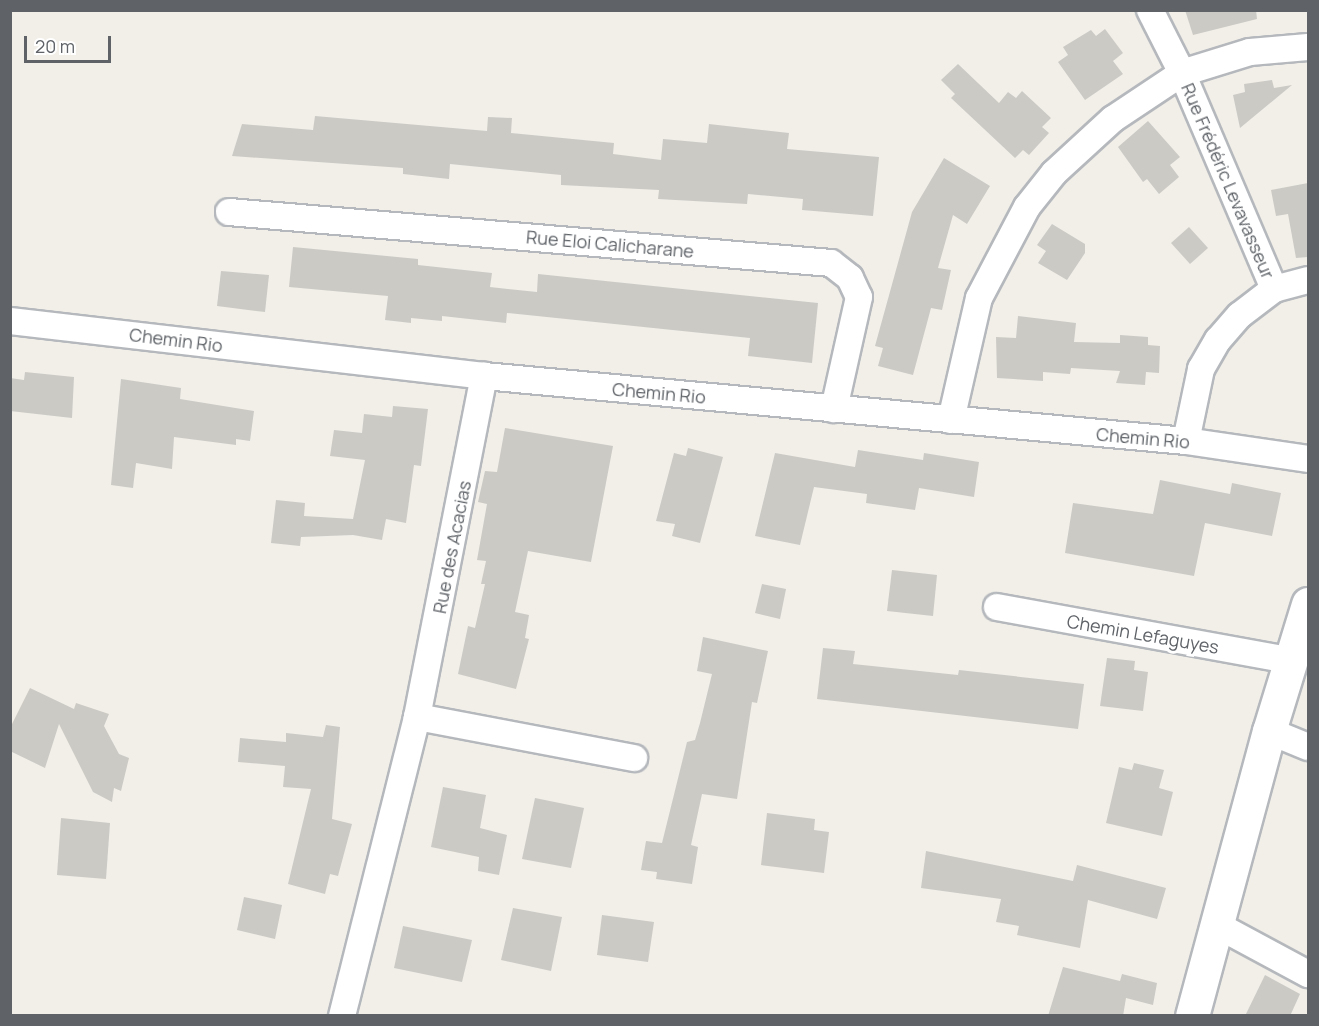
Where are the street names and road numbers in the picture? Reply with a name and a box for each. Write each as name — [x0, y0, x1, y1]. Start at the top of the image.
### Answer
street label: Rue Frédéric Levavasseur — [1177, 80, 1279, 282]
street label: Rue Eloi Calicharane — [525, 226, 695, 262]
street label: Chemin Rio — [128, 324, 224, 356]
street label: Chemin Rio — [611, 378, 707, 408]
street label: Chemin Rio — [1095, 423, 1191, 453]
street label: Rue des Acacias — [429, 479, 475, 615]
street label: Chemin Lefaguyes — [1065, 610, 1221, 658]

